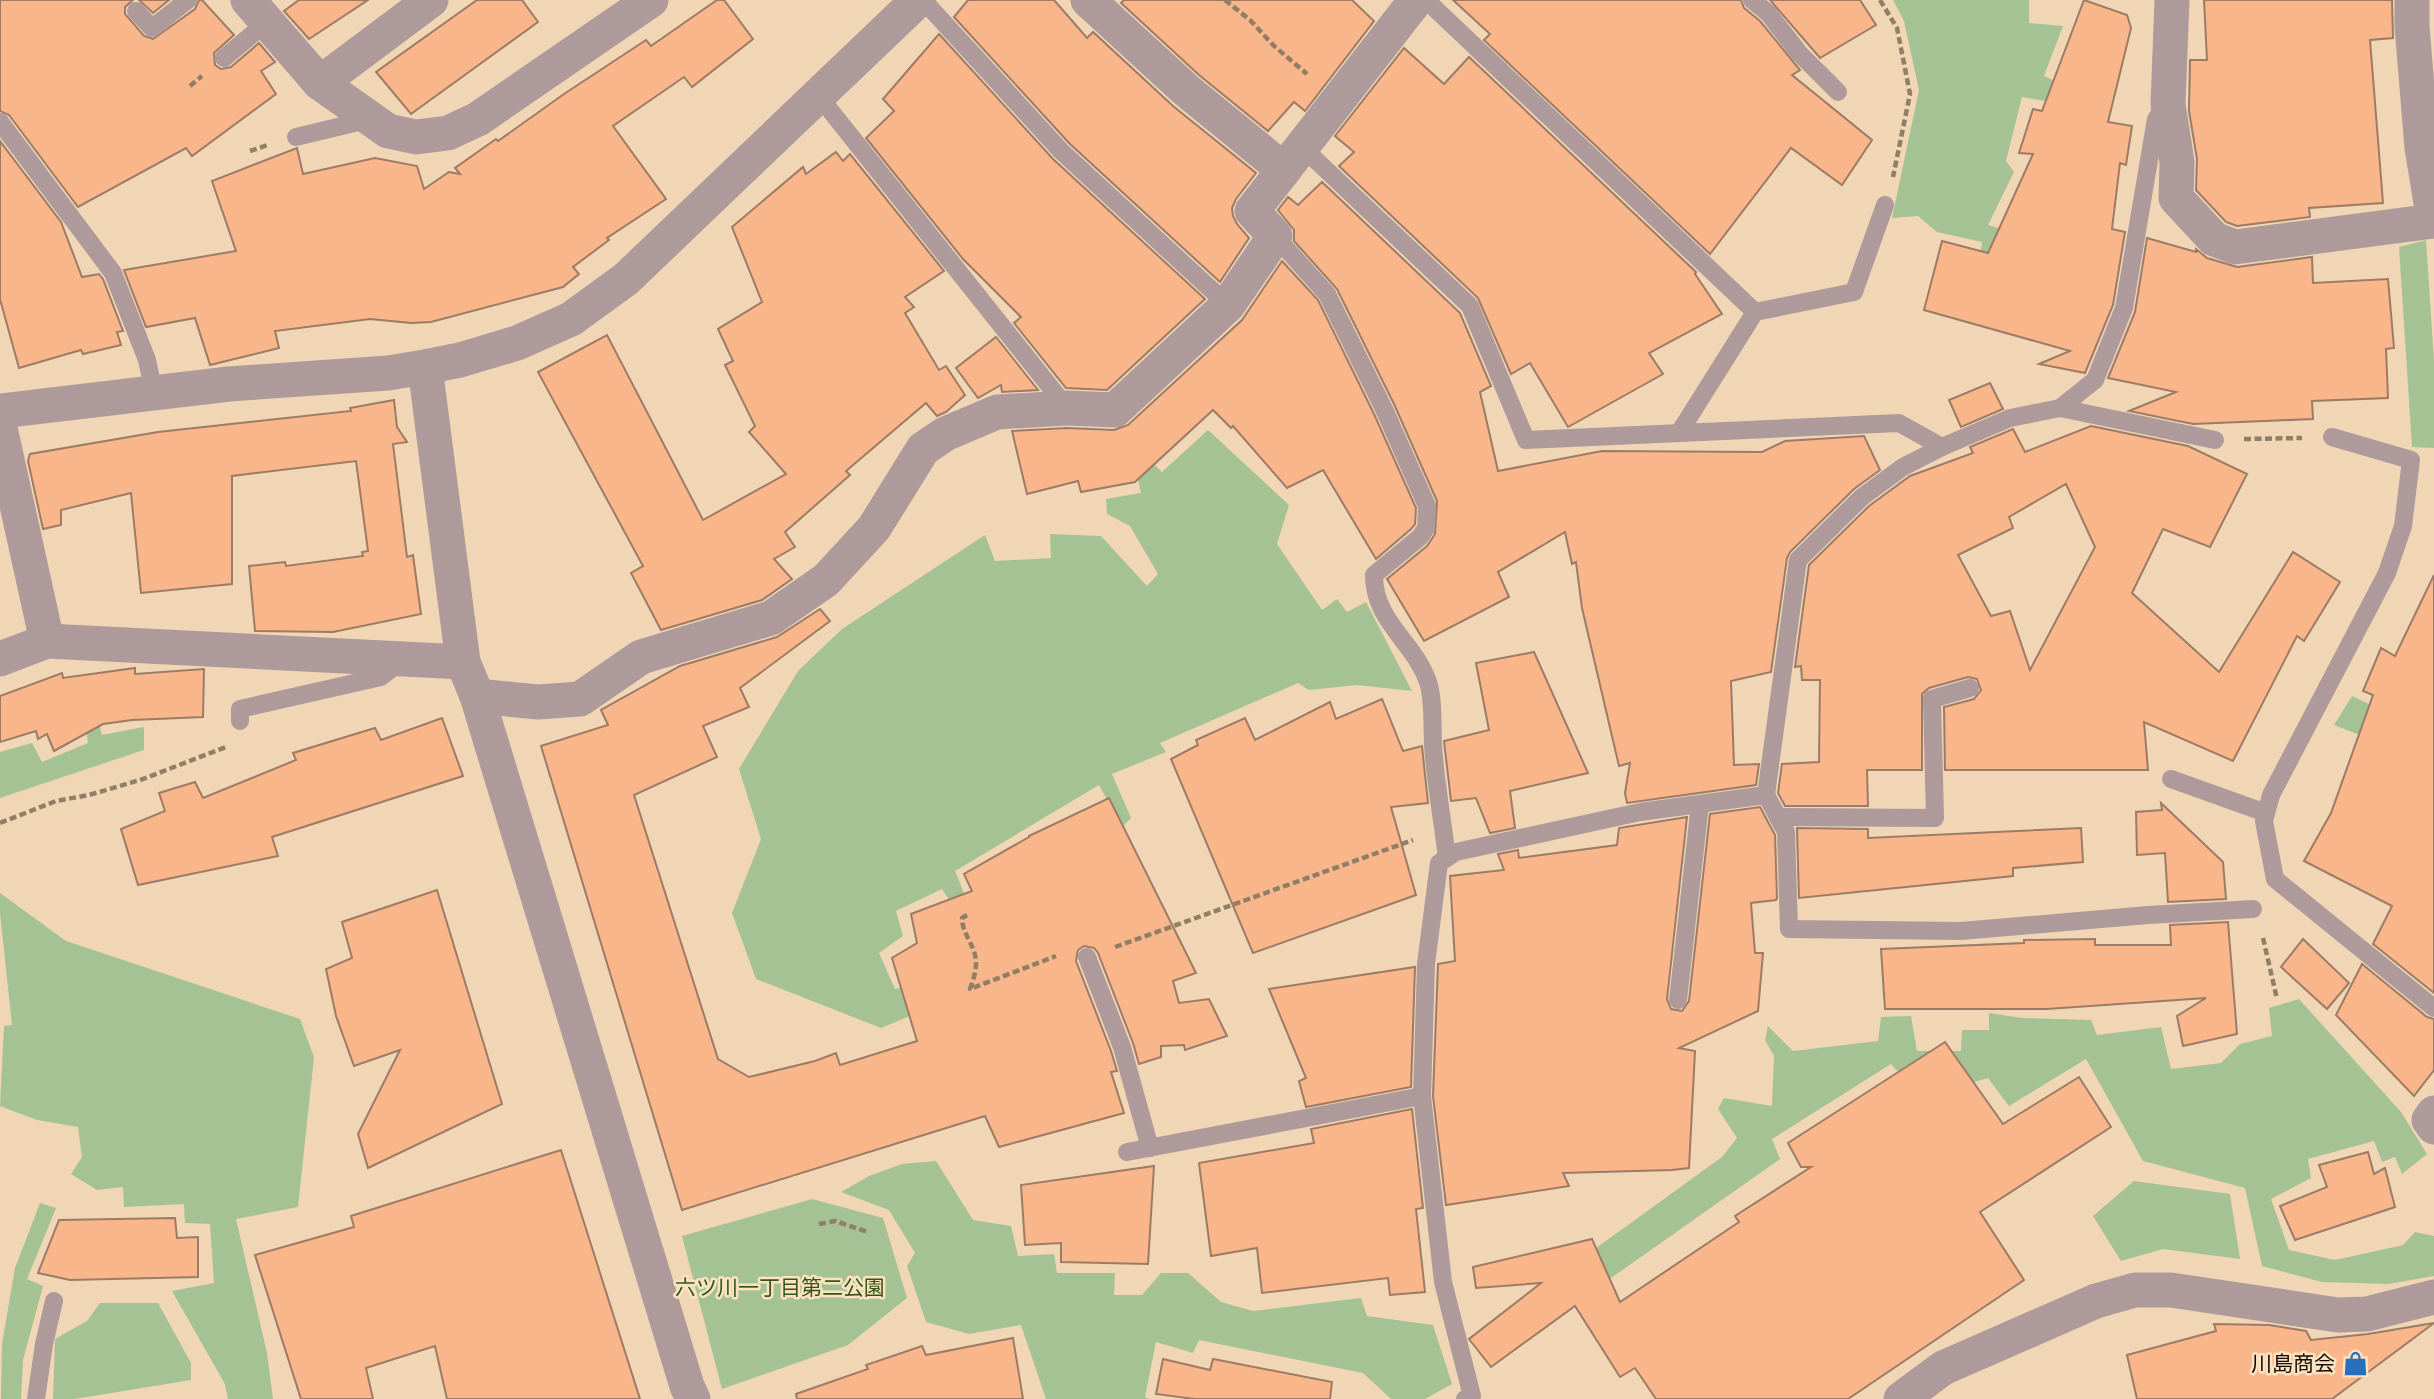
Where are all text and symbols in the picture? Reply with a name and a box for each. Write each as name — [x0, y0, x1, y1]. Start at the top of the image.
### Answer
park label: 六ツ川一丁目第二公園 — [675, 1276, 885, 1300]
shop icon: 川島商会 — [2341, 1350, 2369, 1378]
place label: 川島商会 — [2251, 1352, 2335, 1376]

